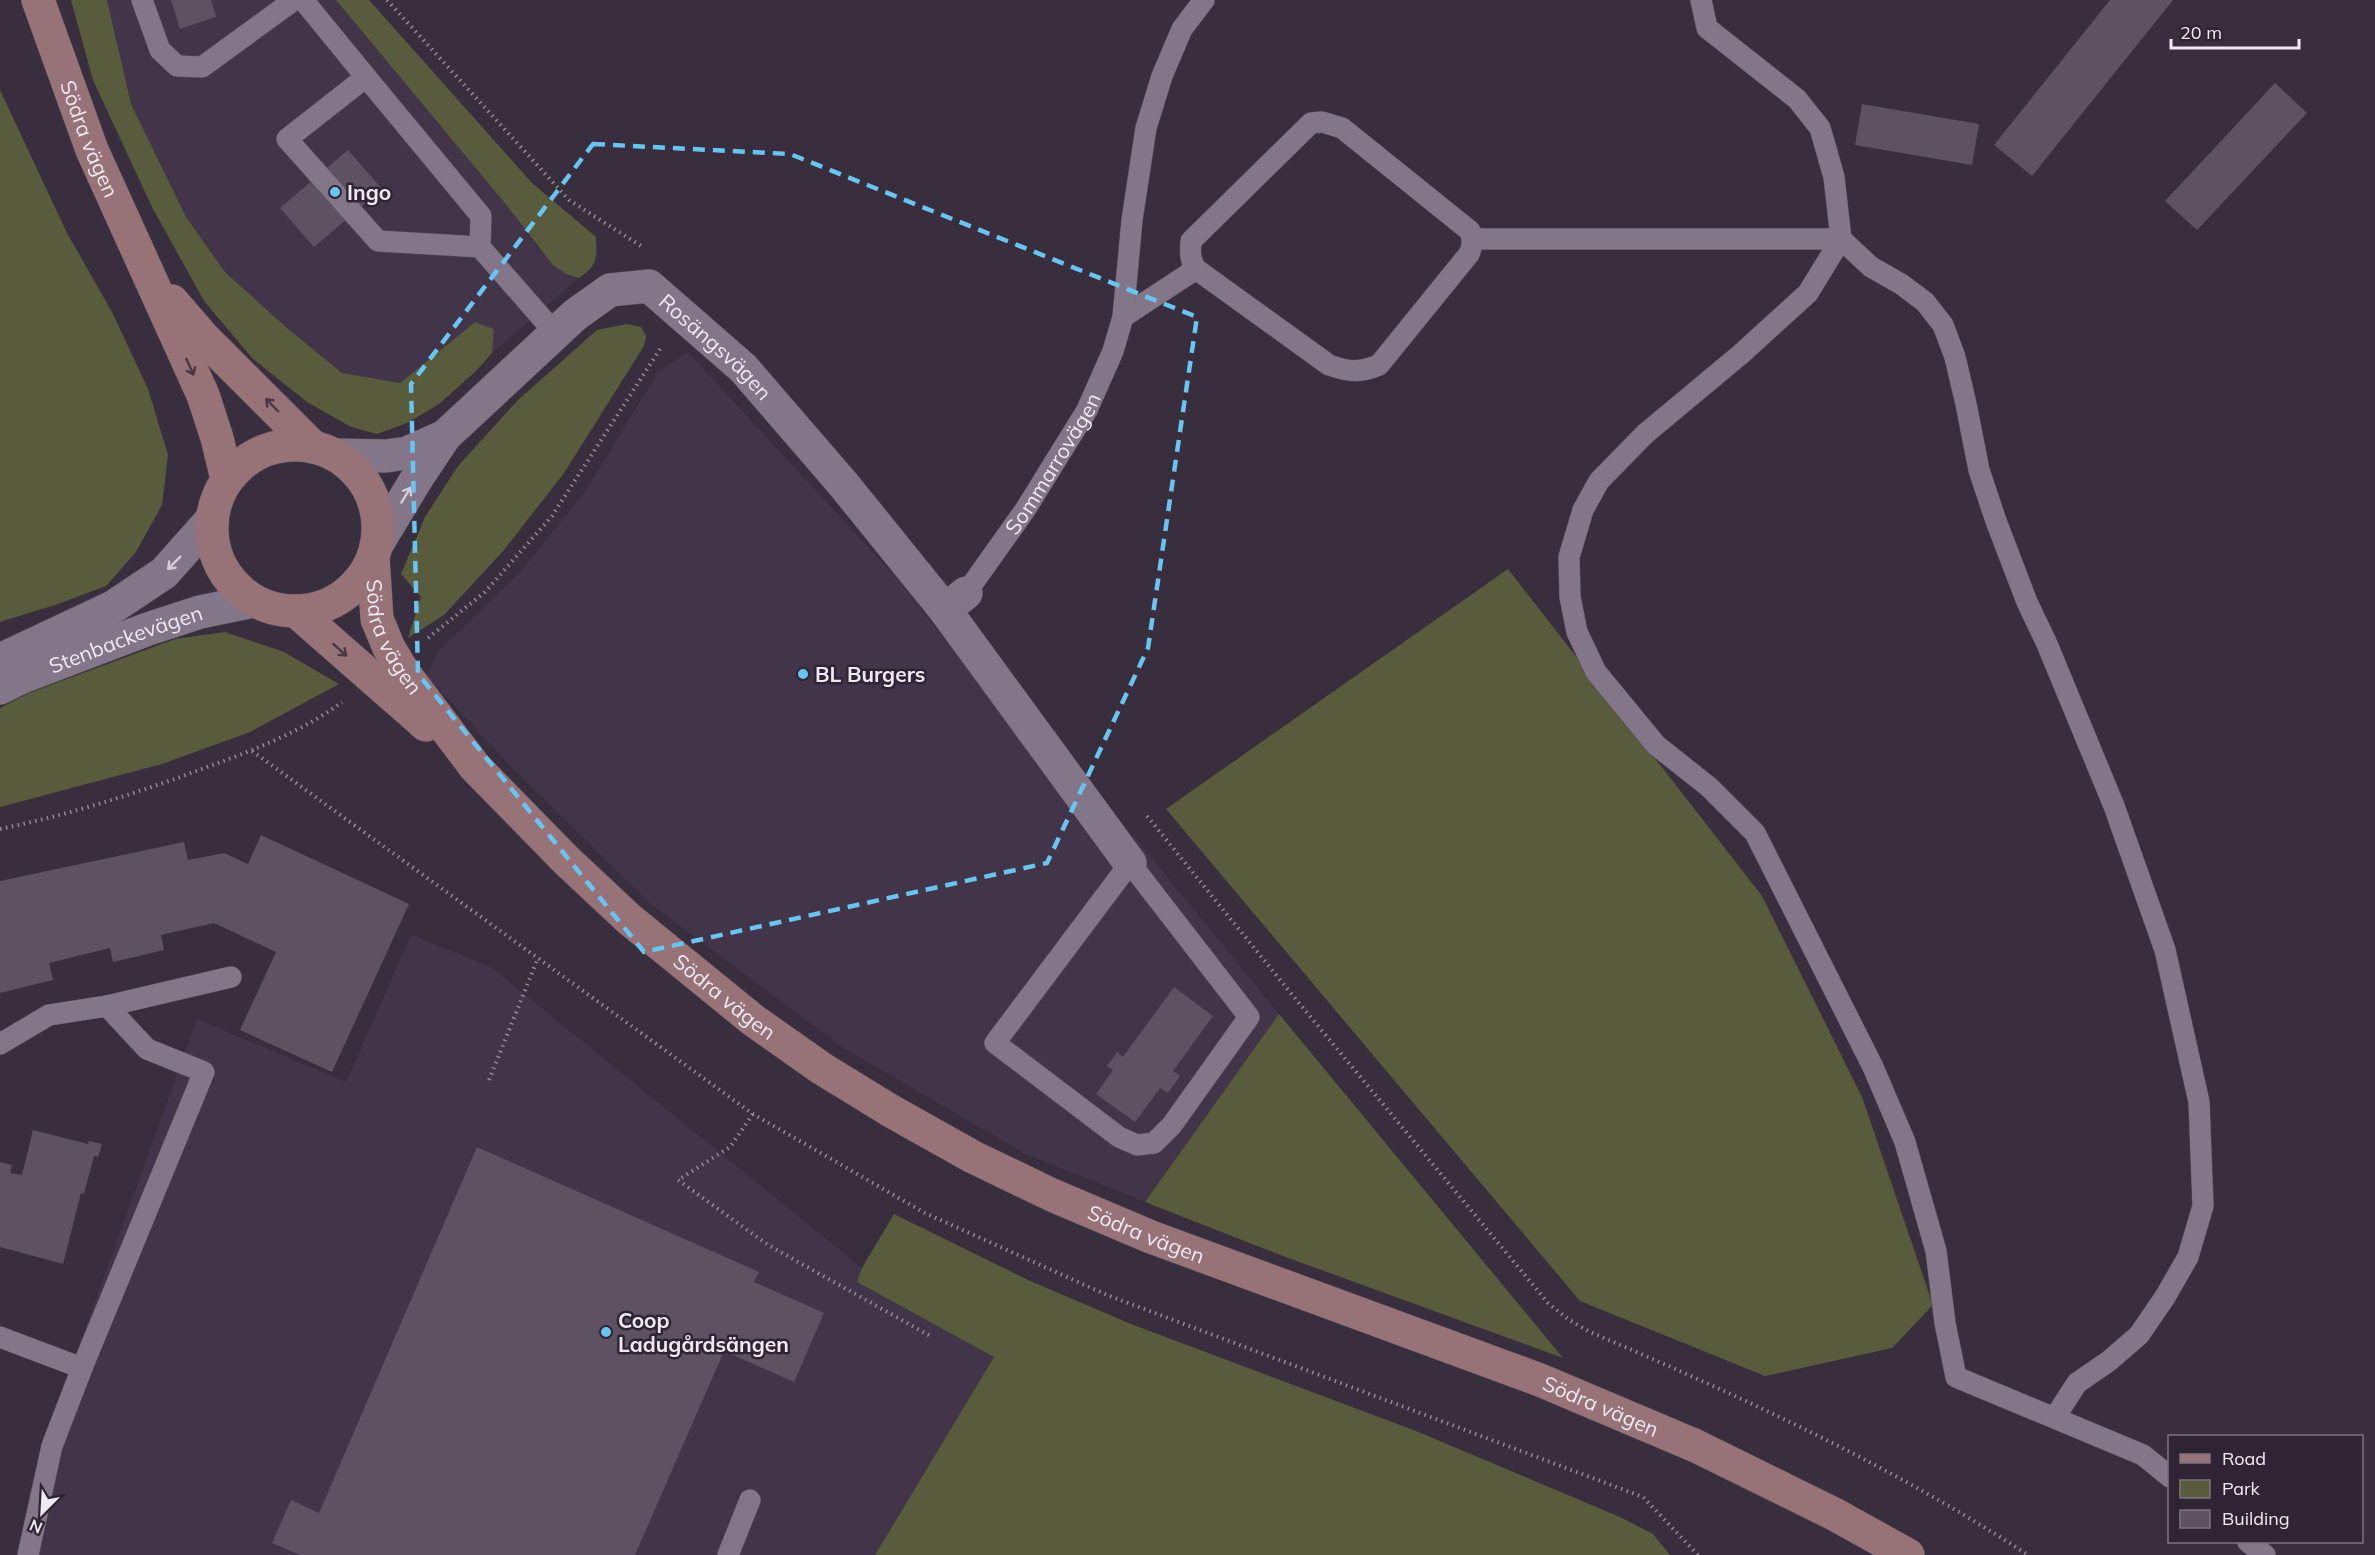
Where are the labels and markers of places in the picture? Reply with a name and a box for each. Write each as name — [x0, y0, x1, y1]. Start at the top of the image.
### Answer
place label: Ingo — [347, 179, 391, 205]
marker: Ingo — [328, 185, 342, 199]
place label: BL Burgers — [815, 661, 925, 687]
marker: BL Burgers — [796, 667, 810, 681]
place label: Coop Ladugårdsängen — [618, 1307, 789, 1357]
marker: Coop Ladugårdsängen — [599, 1325, 613, 1339]

